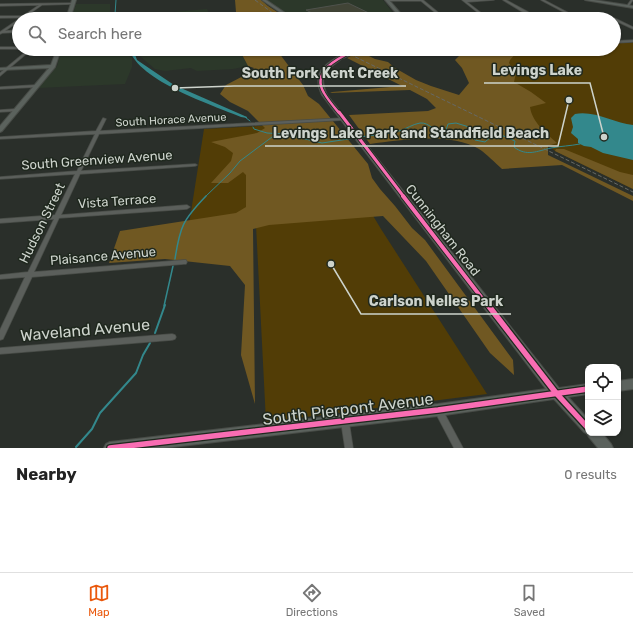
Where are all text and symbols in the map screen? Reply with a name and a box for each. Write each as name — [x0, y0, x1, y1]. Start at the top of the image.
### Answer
search box — [12, 12, 621, 56]
icon: search — [26, 23, 48, 45]
text: Search here — [58, 25, 142, 43]
callout: Levings Lake — [484, 57, 590, 83]
callout: South Fork Kent Creek — [234, 60, 406, 86]
text: Levings Lake — [492, 62, 582, 79]
text: South Fork Kent Creek — [242, 65, 399, 82]
street label: South Horace Avenue — [115, 111, 227, 129]
callout: Levings Lake Park and Standfield Beach — [265, 120, 558, 146]
text: Levings Lake Park and Standfield Beach — [273, 125, 549, 142]
street label: South Greenview Avenue — [21, 147, 173, 173]
street label: Hudson Street — [16, 180, 68, 266]
street label: Cunningham Road — [402, 181, 483, 279]
street label: Vista Terrace — [77, 191, 157, 211]
street label: Plaisance Avenue — [49, 244, 157, 268]
callout: Carlson Nelles Park — [361, 288, 511, 314]
text: Carlson Nelles Park — [369, 293, 504, 310]
street label: Waveland Avenue — [19, 315, 151, 345]
map controls — [585, 364, 621, 436]
button: locate — [585, 364, 621, 400]
street label: South Pierpont Avenue — [261, 389, 435, 429]
button: layers — [585, 400, 621, 436]
text: Nearby — [16, 464, 77, 484]
text: 0 results — [564, 467, 617, 482]
tab: Map — [88, 582, 110, 619]
tab: Directions — [286, 582, 338, 619]
tab: Saved — [514, 582, 545, 619]

